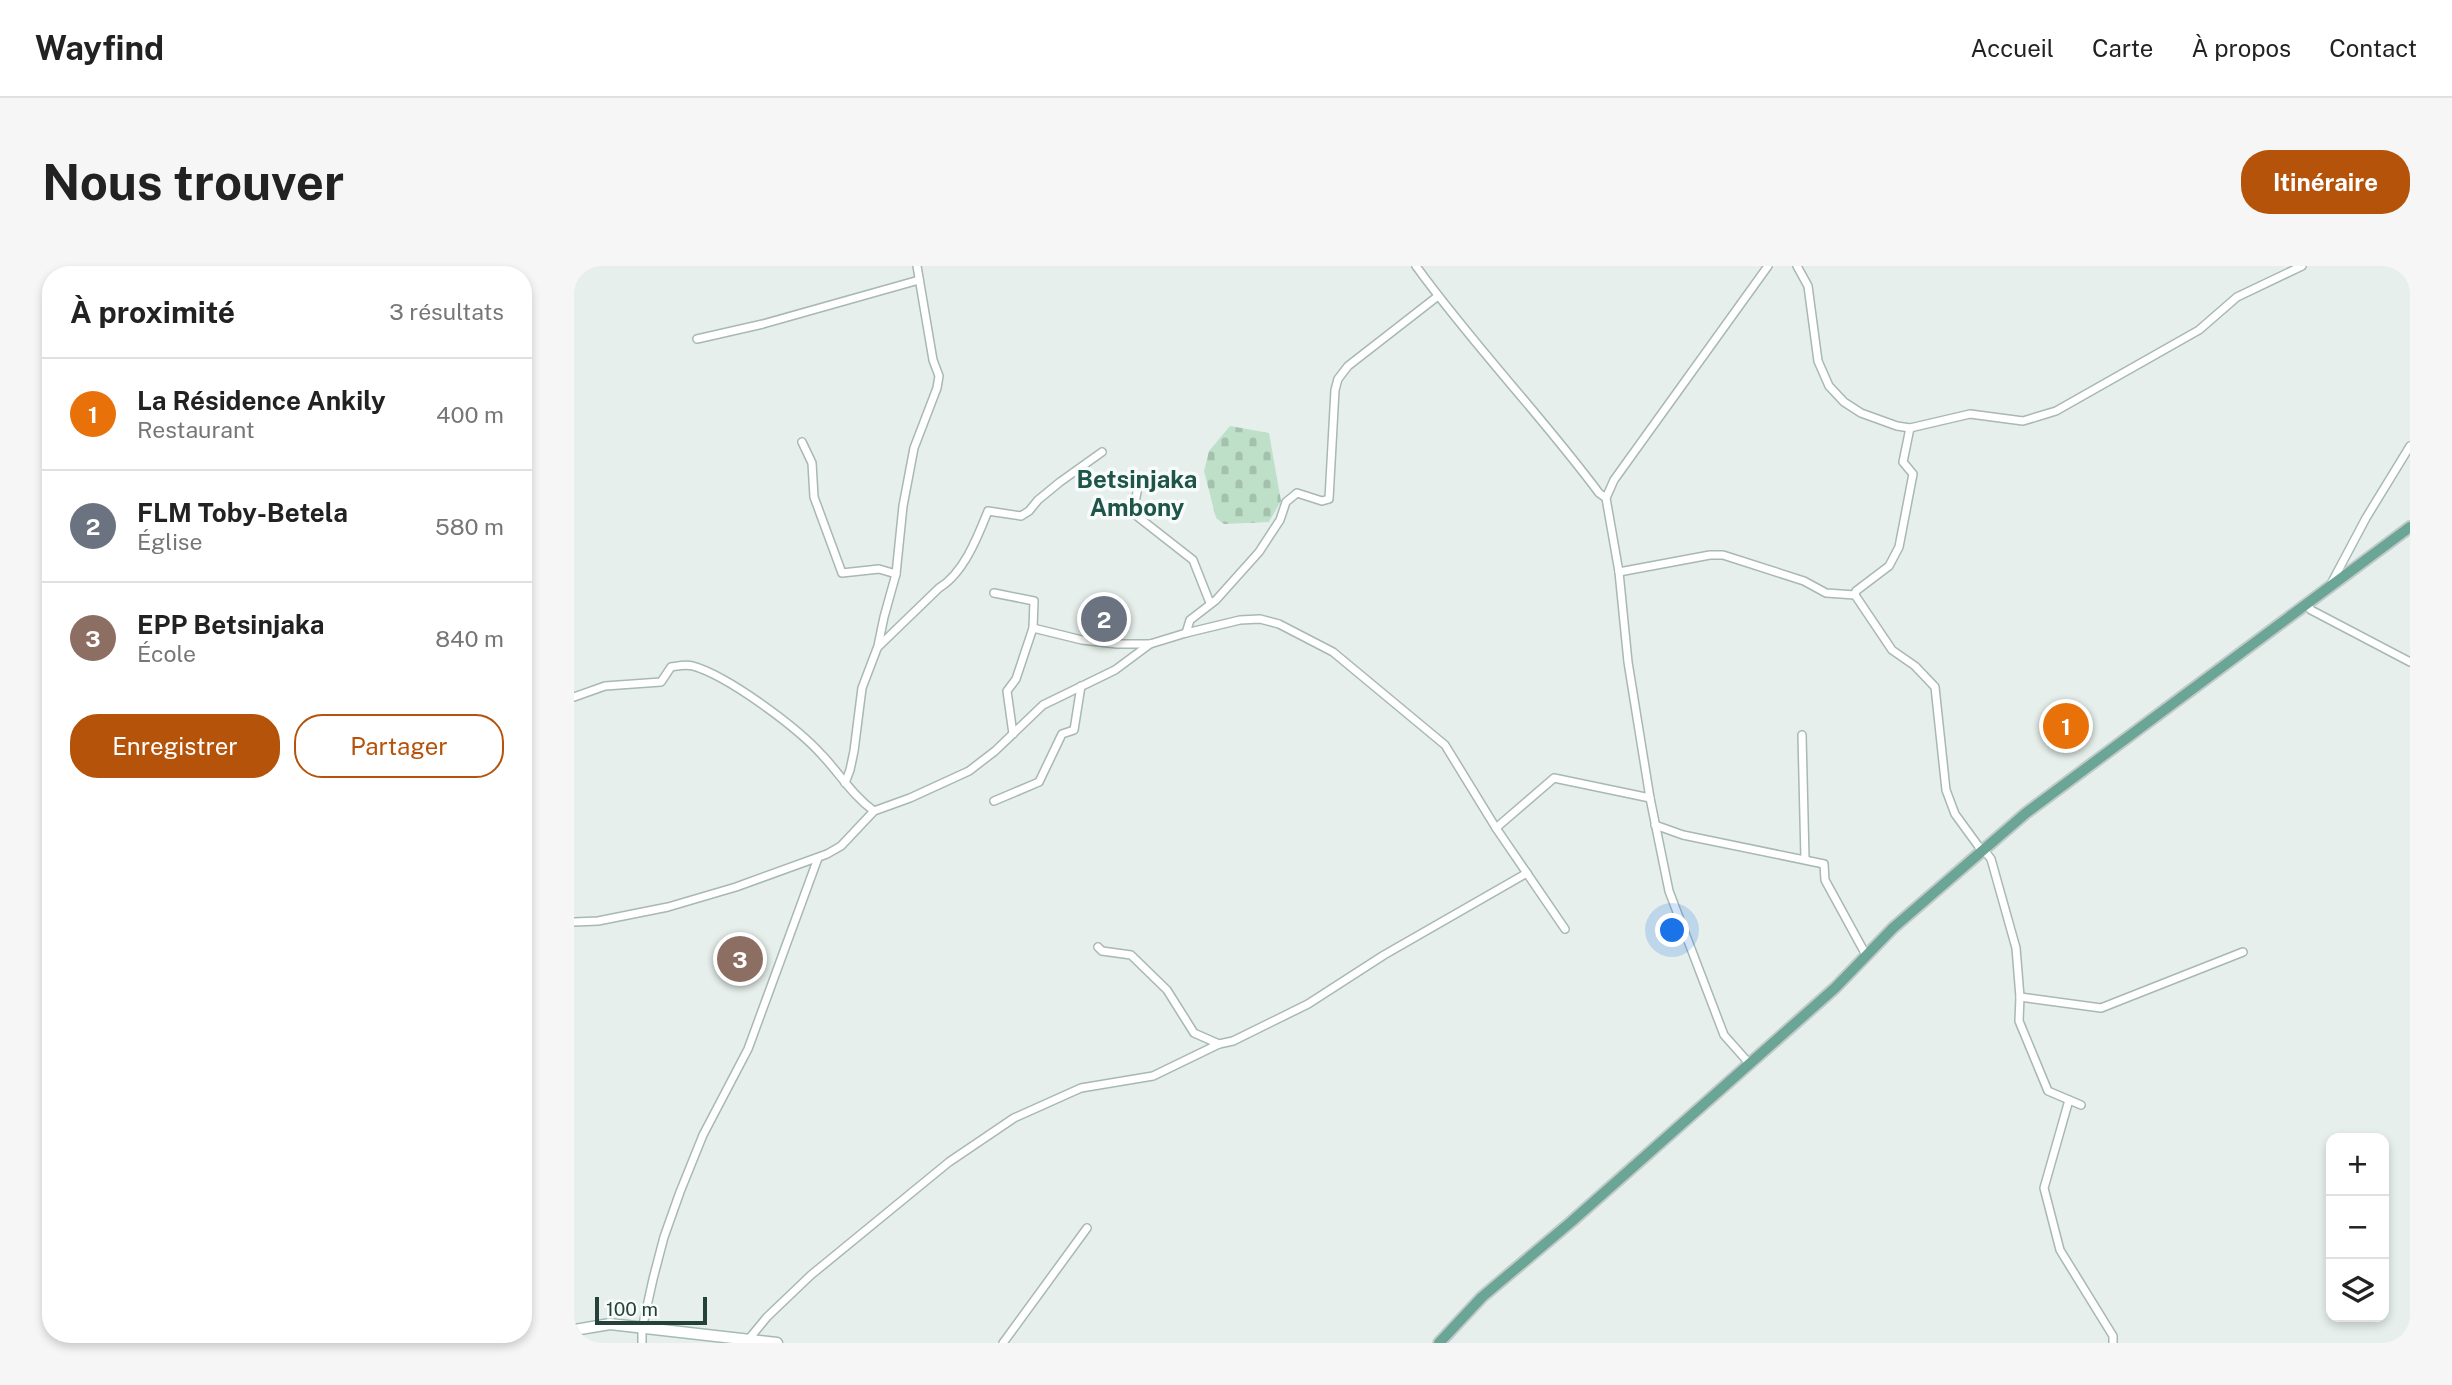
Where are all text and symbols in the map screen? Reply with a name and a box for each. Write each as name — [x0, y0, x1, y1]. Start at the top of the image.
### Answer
text: Wayfind — [35, 29, 164, 67]
text: Accueil — [1971, 34, 2054, 62]
text: Carte — [2092, 34, 2153, 62]
text: À propos — [2191, 34, 2291, 62]
text: Contact — [2329, 34, 2417, 62]
button: Itinéraire — [2241, 150, 2410, 214]
text: Nous trouver — [42, 153, 344, 211]
text: À proximité — [70, 294, 235, 330]
text: 3 résultats — [389, 298, 504, 325]
text: La Résidence Ankily — [137, 385, 386, 416]
text: 1 — [88, 401, 98, 428]
text: 400 m — [436, 401, 504, 428]
text: Restaurant — [137, 416, 255, 443]
district label: Betsinjaka Ambony — [1077, 465, 1197, 521]
text: FLM Toby-Betela — [137, 497, 348, 528]
text: 2 — [86, 513, 100, 540]
text: 580 m — [435, 513, 504, 540]
text: Église — [137, 528, 203, 555]
pin: 2 — [1081, 593, 1127, 645]
text: EPP Betsinjaka — [137, 609, 324, 640]
text: 3 — [85, 625, 101, 652]
text: 840 m — [435, 625, 504, 652]
text: École — [137, 640, 196, 667]
pin: 1 — [2043, 700, 2089, 752]
button: Enregistrer — [70, 714, 280, 778]
button: Partager — [294, 714, 504, 778]
your location — [1655, 913, 1689, 947]
pin: 3 — [717, 933, 763, 985]
map controls — [2326, 1133, 2389, 1322]
button: + — [2326, 1133, 2389, 1196]
button: − — [2326, 1196, 2389, 1259]
button: layers — [2326, 1259, 2389, 1322]
scale bar — [595, 1294, 707, 1326]
text: 100 m — [606, 1298, 658, 1320]

